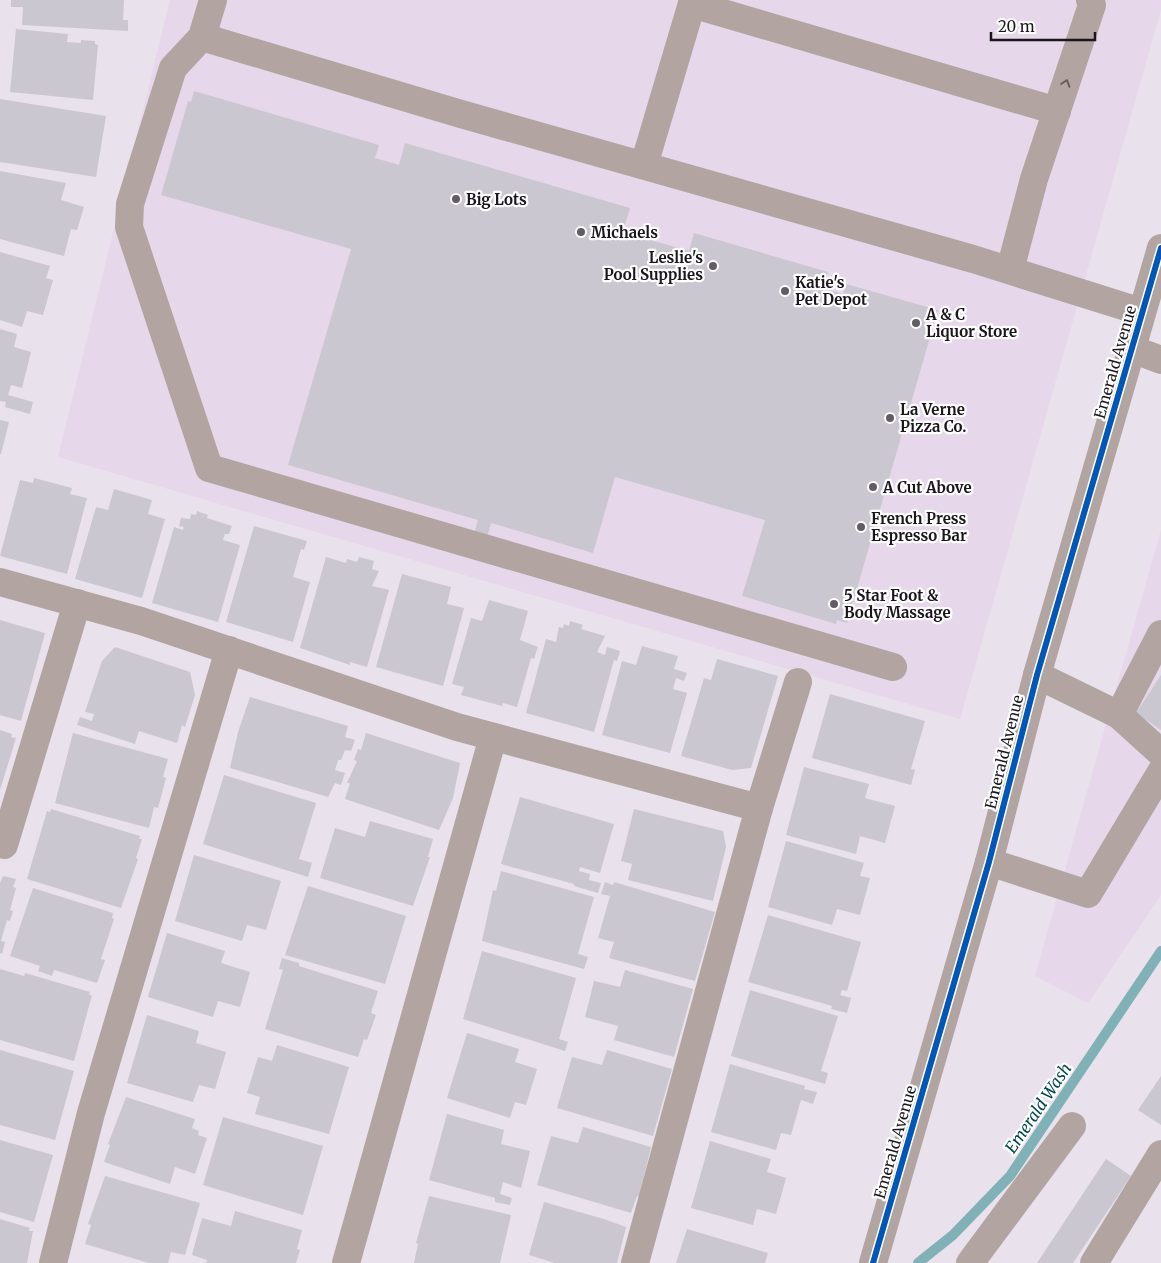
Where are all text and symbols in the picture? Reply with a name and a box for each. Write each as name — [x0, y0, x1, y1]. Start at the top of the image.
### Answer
scale bar — [991, 10, 1095, 42]
text: 20 m — [998, 17, 1035, 36]
one-way arrow — [1060, 79, 1070, 87]
place label: Big Lots — [466, 190, 527, 209]
marker: Big Lots — [450, 193, 462, 205]
place label: Michaels — [591, 223, 658, 242]
marker: Michaels — [575, 226, 587, 238]
place label: Leslie's Pool Supplies — [604, 248, 703, 284]
marker: Leslie's Pool Supplies — [707, 260, 719, 272]
place label: Katie's Pet Depot — [795, 273, 867, 309]
marker: Katie's Pet Depot — [779, 285, 791, 297]
street label: Emerald Avenue — [1090, 303, 1140, 421]
place label: A & C Liquor Store — [925, 305, 1017, 341]
marker: A & C Liquor Store — [910, 317, 922, 329]
place label: La Verne Pizza Co. — [900, 400, 966, 436]
marker: La Verne Pizza Co. — [884, 412, 896, 424]
place label: A Cut Above — [882, 478, 972, 497]
marker: A Cut Above — [867, 481, 879, 493]
place label: French Press Espresso Bar — [871, 509, 967, 545]
marker: French Press Espresso Bar — [855, 521, 867, 533]
place label: 5 Star Foot & Body Massage — [844, 586, 951, 622]
marker: 5 Star Foot & Body Massage — [828, 598, 840, 610]
street label: Emerald Avenue — [981, 693, 1027, 811]
water label: Emerald Wash — [1001, 1059, 1075, 1157]
street label: Emerald Avenue — [870, 1083, 920, 1201]

